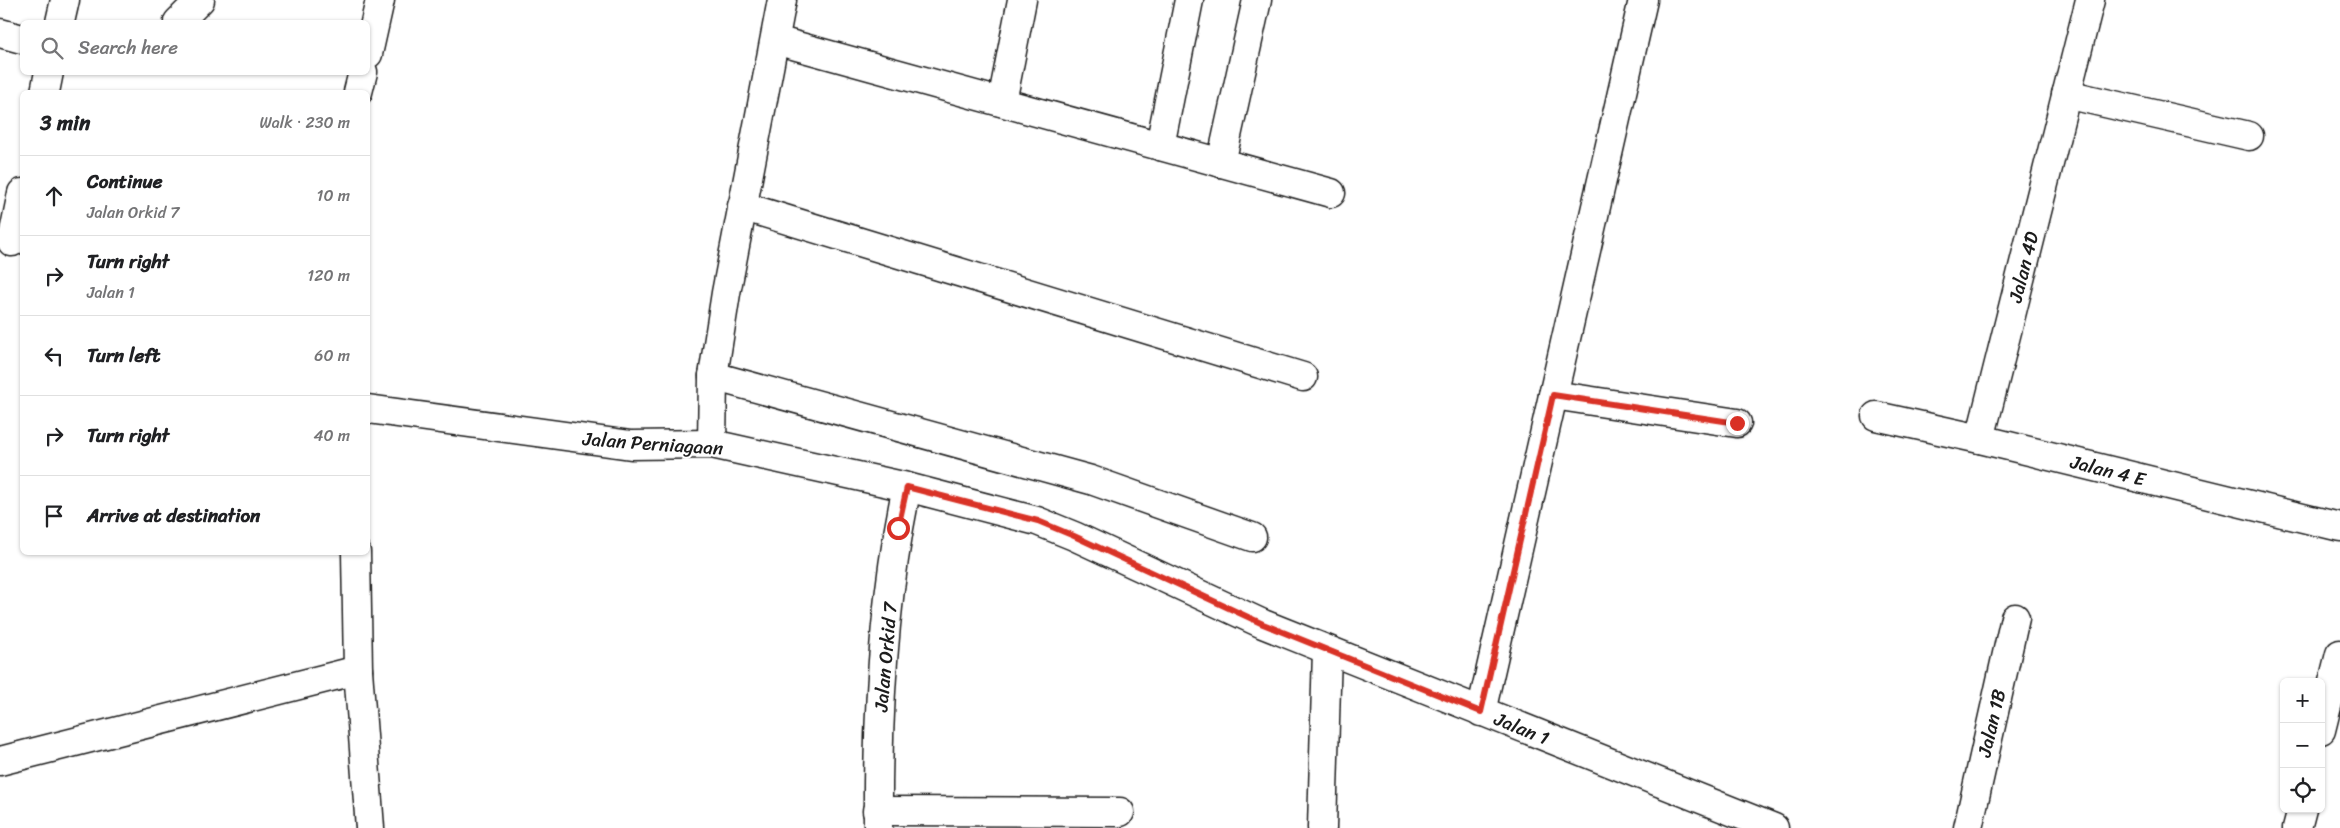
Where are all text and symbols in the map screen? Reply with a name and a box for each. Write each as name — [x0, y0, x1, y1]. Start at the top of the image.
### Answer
search box — [20, 20, 370, 75]
text: Search here — [78, 31, 178, 64]
icon: search — [38, 34, 66, 62]
text: 3 min — [40, 104, 90, 142]
text: Walk · 230 m — [259, 108, 350, 137]
text: Continue — [87, 165, 163, 198]
text: 10 m — [317, 181, 350, 210]
icon: ahead — [40, 182, 68, 210]
text: Jalan Orkid 7 — [87, 198, 179, 227]
street label: Jalan 4D — [1999, 228, 2048, 307]
text: Turn right — [87, 245, 169, 278]
text: 120 m — [307, 261, 350, 290]
icon: right — [40, 262, 68, 290]
text: Jalan 1 — [87, 278, 135, 307]
text: Turn left — [87, 339, 160, 372]
text: 60 m — [314, 341, 350, 370]
icon: left — [40, 342, 68, 370]
route end — [1726, 412, 1749, 435]
text: Turn right — [87, 419, 169, 452]
text: 40 m — [313, 421, 350, 450]
icon: right — [40, 422, 68, 450]
street label: Jalan Perniagaan — [581, 422, 724, 465]
street label: Jalan 4 E — [2066, 445, 2150, 496]
text: Arrive at destination — [87, 499, 260, 532]
icon: arrive — [40, 502, 68, 530]
route start — [887, 517, 910, 540]
street label: Jalan Orkid 7 — [864, 600, 907, 714]
map controls — [2280, 678, 2325, 813]
button: + — [2280, 678, 2325, 723]
street label: Jalan 1B — [1967, 686, 2015, 761]
street label: Jalan 1 — [1488, 702, 1554, 754]
button: − — [2280, 723, 2325, 768]
button: locate — [2280, 768, 2325, 813]

